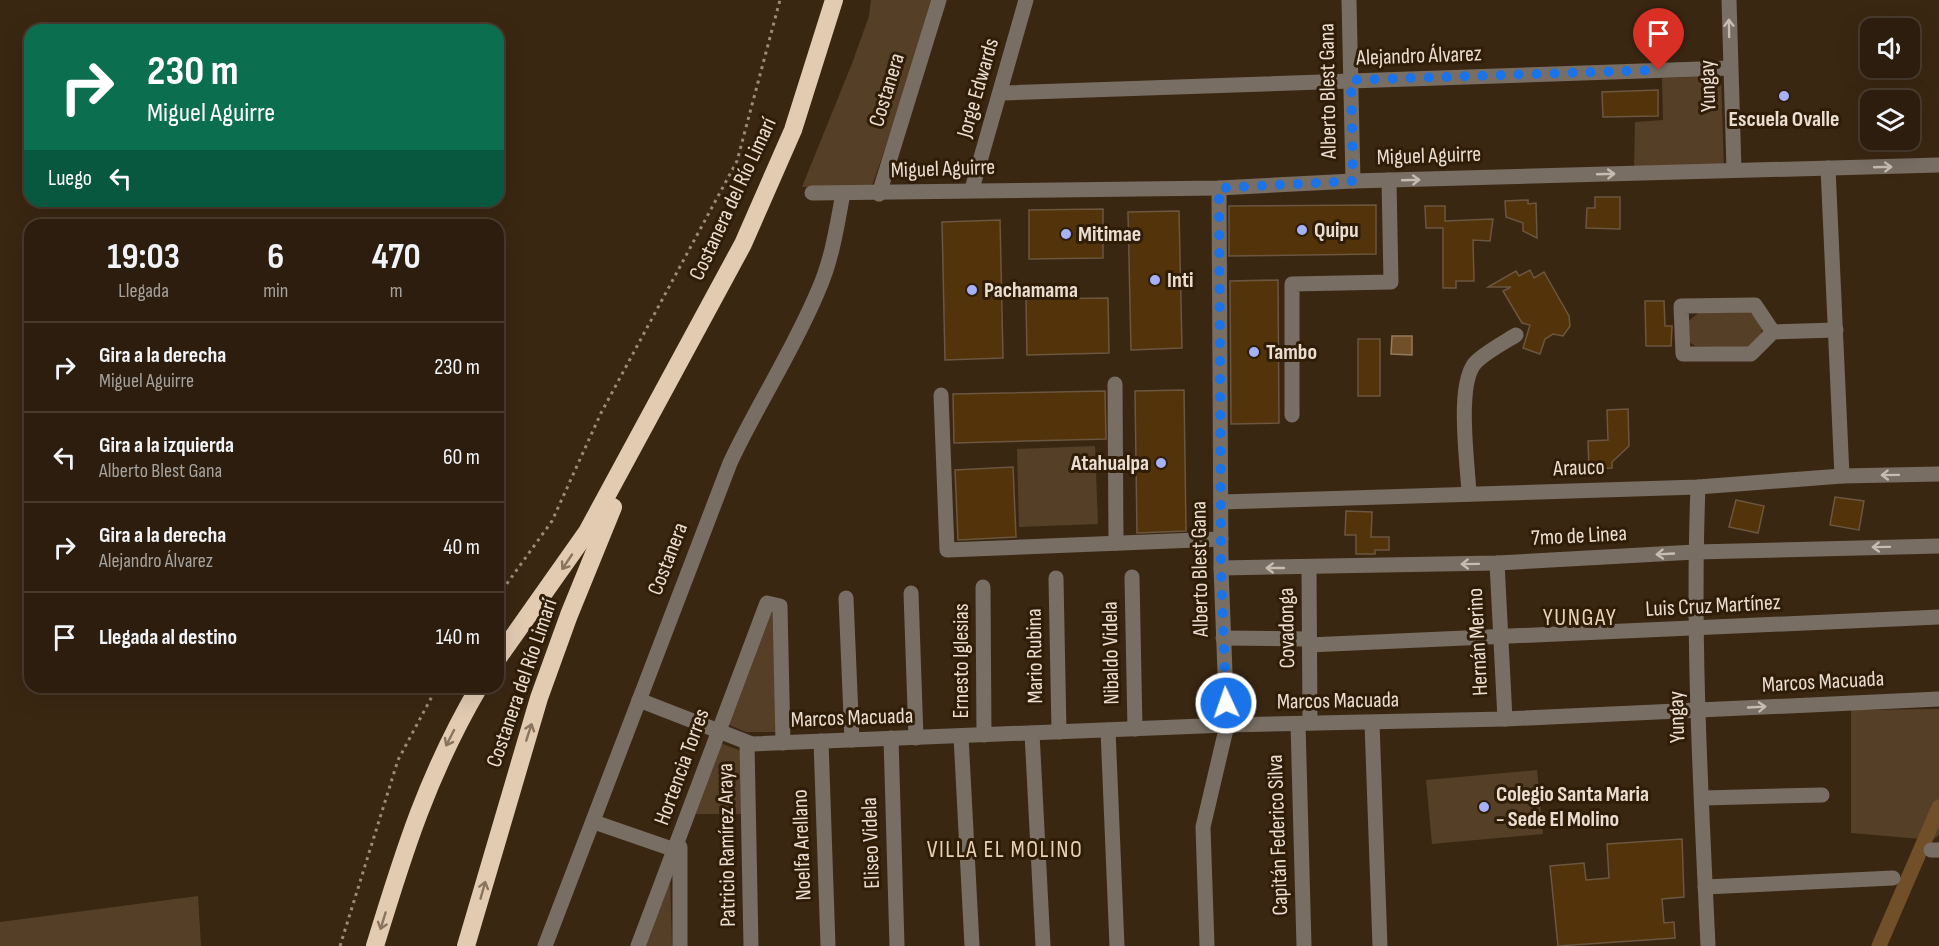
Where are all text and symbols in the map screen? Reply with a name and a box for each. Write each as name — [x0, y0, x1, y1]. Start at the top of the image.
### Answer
pin — [1633, 8, 1684, 70]
icon: arrive — [1642, 17, 1675, 50]
one-way arrow — [1723, 18, 1735, 38]
map controls — [1860, 18, 1920, 150]
button: sound — [1860, 18, 1920, 78]
street label: Alberto Blest Gana — [1313, 23, 1343, 160]
street label: Jorge Edwards — [951, 35, 1005, 142]
street label: Alejandro Álvarez — [1355, 40, 1482, 72]
text: 230 m — [147, 46, 239, 97]
icon: right — [48, 48, 126, 126]
street label: Costanera — [863, 50, 911, 130]
street label: Yungay — [1694, 59, 1722, 113]
marker: Escuela Ovalle — [1777, 89, 1791, 103]
button: layers — [1860, 90, 1920, 150]
text: Miguel Aguirre — [147, 97, 275, 129]
place label: Escuela Ovalle — [1729, 106, 1839, 133]
street label: Costanera del Río Limarí — [683, 113, 783, 285]
street label: Miguel Aguirre — [1376, 141, 1482, 171]
street label: Miguel Aguirre — [890, 154, 996, 184]
one-way arrow — [1873, 161, 1893, 172]
icon: left — [104, 162, 137, 195]
text: Luego — [48, 165, 92, 192]
one-way arrow — [1596, 168, 1616, 180]
one-way arrow — [1401, 174, 1421, 185]
place label: Quipu — [1314, 217, 1359, 244]
place label: Mitimae — [1078, 221, 1141, 248]
marker: Quipu — [1295, 223, 1309, 237]
marker: Mitimae — [1059, 227, 1073, 241]
text: 19:03 — [107, 236, 180, 279]
text: 6 — [267, 236, 284, 279]
text: 470 — [372, 236, 421, 279]
place label: Inti — [1167, 267, 1194, 294]
marker: Inti — [1148, 273, 1162, 287]
place label: Pachamama — [984, 277, 1078, 304]
text: Llegada — [118, 279, 169, 303]
text: min — [263, 279, 288, 303]
text: m — [390, 279, 403, 303]
marker: Pachamama — [965, 283, 979, 297]
place label: Tambo — [1266, 339, 1317, 366]
text: Gira a la derecha — [99, 342, 226, 369]
marker: Tambo — [1247, 345, 1261, 359]
icon: right — [48, 351, 81, 384]
text: 230 m — [434, 354, 480, 381]
text: Miguel Aguirre — [99, 369, 194, 393]
text: Gira a la izquierda — [99, 432, 234, 459]
icon: left — [48, 441, 81, 474]
text: 60 m — [443, 444, 480, 471]
place label: Atahualpa — [1070, 450, 1149, 477]
street label: Arauco — [1552, 454, 1605, 482]
marker: Atahualpa — [1154, 456, 1168, 470]
text: Alberto Blest Gana — [99, 459, 222, 483]
one-way arrow — [1881, 469, 1901, 481]
street label: Alberto Blest Gana — [1185, 501, 1215, 638]
street label: Costanera — [642, 519, 694, 599]
street label: 7mo de Linea — [1530, 520, 1628, 552]
text: Gira a la derecha — [99, 522, 226, 549]
icon: right — [48, 531, 81, 564]
text: 40 m — [443, 534, 480, 561]
one-way arrow — [1871, 541, 1891, 553]
one-way arrow — [1655, 548, 1675, 559]
text: Alejandro Álvarez — [99, 549, 213, 573]
one-way arrow — [561, 553, 573, 570]
one-way arrow — [1460, 558, 1480, 570]
one-way arrow — [1265, 562, 1285, 574]
street label: Covadonga — [1273, 587, 1301, 669]
street label: Hernán Merino — [1462, 587, 1494, 697]
street label: Luis Cruz Martínez — [1645, 589, 1781, 623]
street label: Costanera del Río Limarí — [481, 594, 564, 771]
street label: Nibaldo Videla — [1097, 601, 1125, 705]
street label: Ernesto Iglesias — [948, 603, 975, 719]
district label: YUNGAY — [1543, 603, 1617, 632]
street label: Mario Rubina — [1021, 608, 1049, 704]
icon: arrive — [48, 621, 81, 654]
text: Llegada al destino — [99, 624, 237, 651]
text: 140 m — [436, 624, 480, 651]
street label: Marcos Macuada — [1761, 665, 1885, 699]
position arrow — [1194, 671, 1258, 735]
street label: Marcos Macuada — [1277, 686, 1399, 716]
street label: Yungay — [1663, 690, 1691, 744]
street label: Marcos Macuada — [790, 702, 914, 734]
one-way arrow — [1747, 702, 1767, 713]
street label: Hortencia Torres — [648, 705, 716, 829]
one-way arrow — [524, 723, 535, 742]
one-way arrow — [444, 729, 456, 746]
street label: Capitán Federico Silva — [1262, 754, 1294, 916]
street label: Patricio Ramírez Araya — [712, 763, 742, 927]
place label: Colegio Santa Maria - Sede El Molino — [1496, 781, 1649, 833]
street label: Noelfa Arellano — [787, 789, 817, 901]
street label: Eliseo Videla — [856, 797, 886, 889]
marker: Colegio Santa Maria - Sede El Molino — [1477, 800, 1491, 814]
district label: VILLA EL MOLINO — [927, 835, 1083, 864]
one-way arrow — [478, 881, 489, 900]
one-way arrow — [377, 911, 388, 930]

